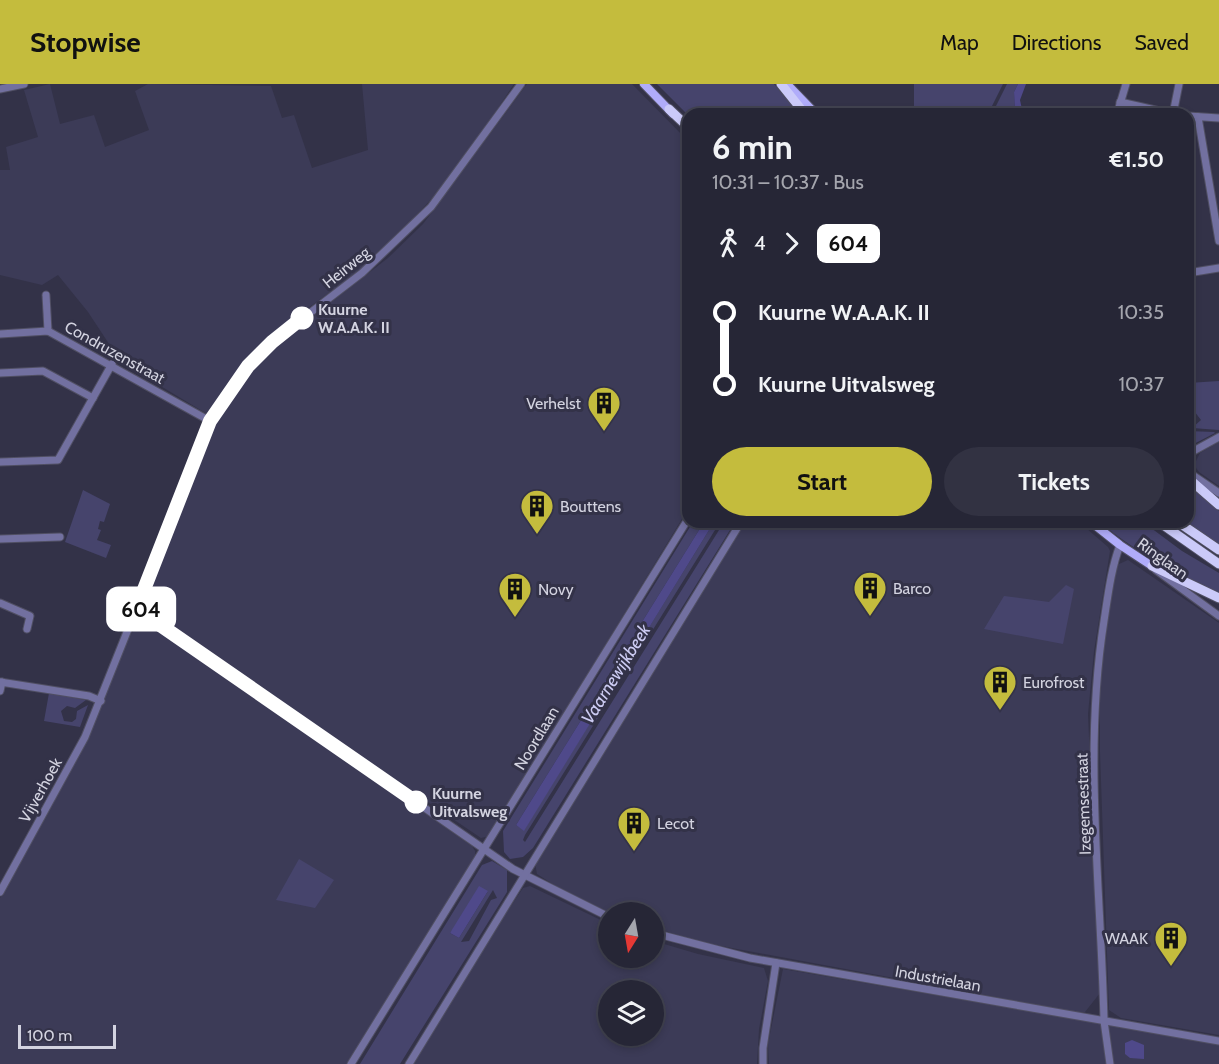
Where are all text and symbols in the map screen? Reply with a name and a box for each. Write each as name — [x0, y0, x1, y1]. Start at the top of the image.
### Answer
text: Stopwise — [30, 25, 141, 59]
text: Map — [940, 30, 979, 55]
text: Directions — [1012, 30, 1101, 55]
text: Saved — [1134, 30, 1189, 55]
text: 6 min — [712, 127, 793, 167]
text: €1.50 — [1110, 146, 1164, 173]
text: 10:31 – 10:37 · Bus — [712, 170, 864, 194]
icon: walk — [712, 227, 745, 260]
icon: forward — [775, 227, 808, 260]
text: 4 — [754, 231, 766, 255]
text: 604 — [829, 231, 868, 256]
street label: Heirweg — [319, 242, 375, 292]
text: Kuurne W.A.A.K. II — [758, 299, 930, 326]
place label: Kuurne W.A.A.K. II — [318, 300, 390, 337]
text: 10:35 — [1118, 300, 1164, 324]
marker: Kuurne W.A.A.K. II — [291, 307, 313, 329]
street label: Condruzenstraat — [61, 317, 169, 388]
text: Kuurne Uitvalsweg — [758, 371, 934, 398]
text: 10:37 — [1118, 372, 1164, 396]
building icon: Verhelst — [586, 385, 622, 432]
place label: Verhelst — [526, 394, 582, 413]
button: Start — [712, 447, 932, 516]
button: Tickets — [944, 447, 1164, 516]
building icon: Bouttens — [519, 488, 555, 535]
place label: Bouttens — [560, 497, 622, 516]
street label: Ringlaan — [1134, 534, 1192, 583]
building icon: Barco — [852, 570, 888, 617]
building icon: Novy — [497, 571, 533, 618]
place label: Barco — [893, 579, 931, 598]
place label: Novy — [538, 580, 574, 599]
line badge: 604 — [106, 590, 176, 628]
text: 604 — [121, 597, 161, 622]
water label: Vaarnewijkbeek — [577, 619, 656, 728]
building icon: Eurofrost — [982, 664, 1018, 711]
place label: Eurofrost — [1023, 673, 1085, 692]
street label: Noordlaan — [510, 703, 563, 773]
street label: Izegemsestraat — [1072, 752, 1095, 855]
street label: Vijverhoek — [15, 754, 66, 826]
place label: Kuurne Uitvalsweg — [432, 784, 507, 821]
marker: Kuurne Uitvalsweg — [405, 791, 427, 813]
building icon: Lecot — [616, 805, 652, 852]
place label: Lecot — [657, 814, 695, 833]
north arrow — [598, 902, 664, 968]
map controls — [598, 902, 664, 1046]
building icon: WAAK — [1153, 920, 1189, 967]
place label: WAAK — [1105, 929, 1148, 948]
street label: Industrielaan — [893, 962, 982, 995]
button: layers — [598, 980, 664, 1046]
scale bar — [18, 1022, 116, 1050]
text: 100 m — [27, 1026, 72, 1045]

